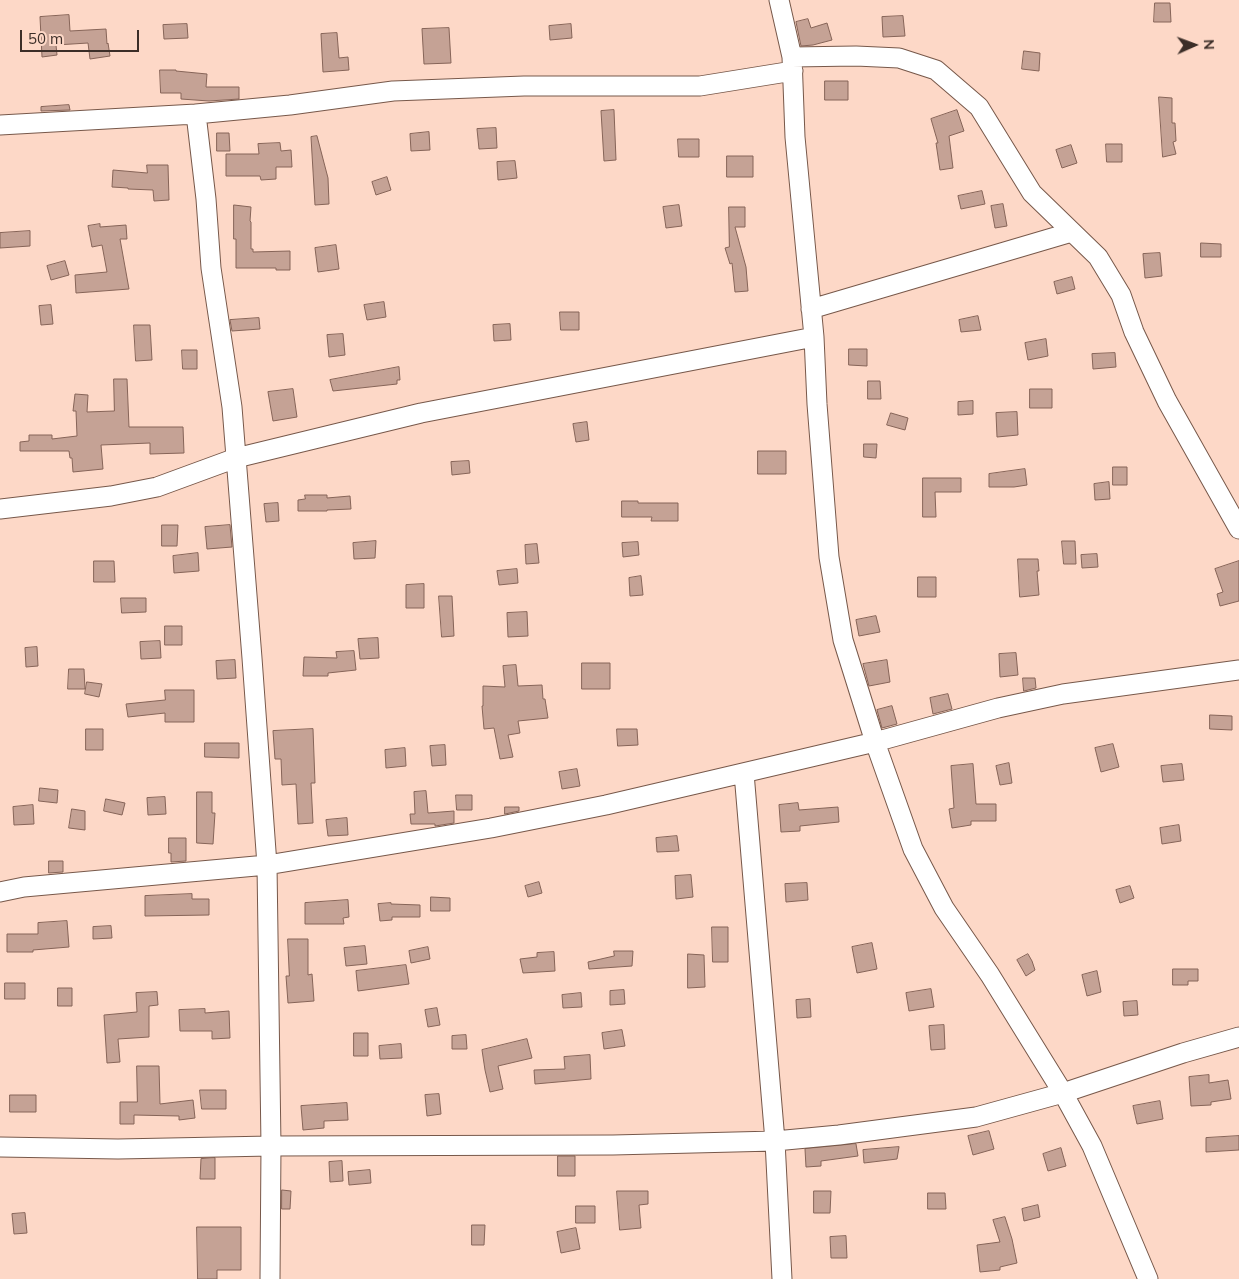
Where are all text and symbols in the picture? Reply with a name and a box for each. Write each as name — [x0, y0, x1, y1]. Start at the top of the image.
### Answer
scale bar — [22, 20, 141, 52]
north arrow — [1169, 20, 1219, 70]
text: 50 m — [28, 29, 63, 48]
text: N — [1200, 39, 1218, 50]

